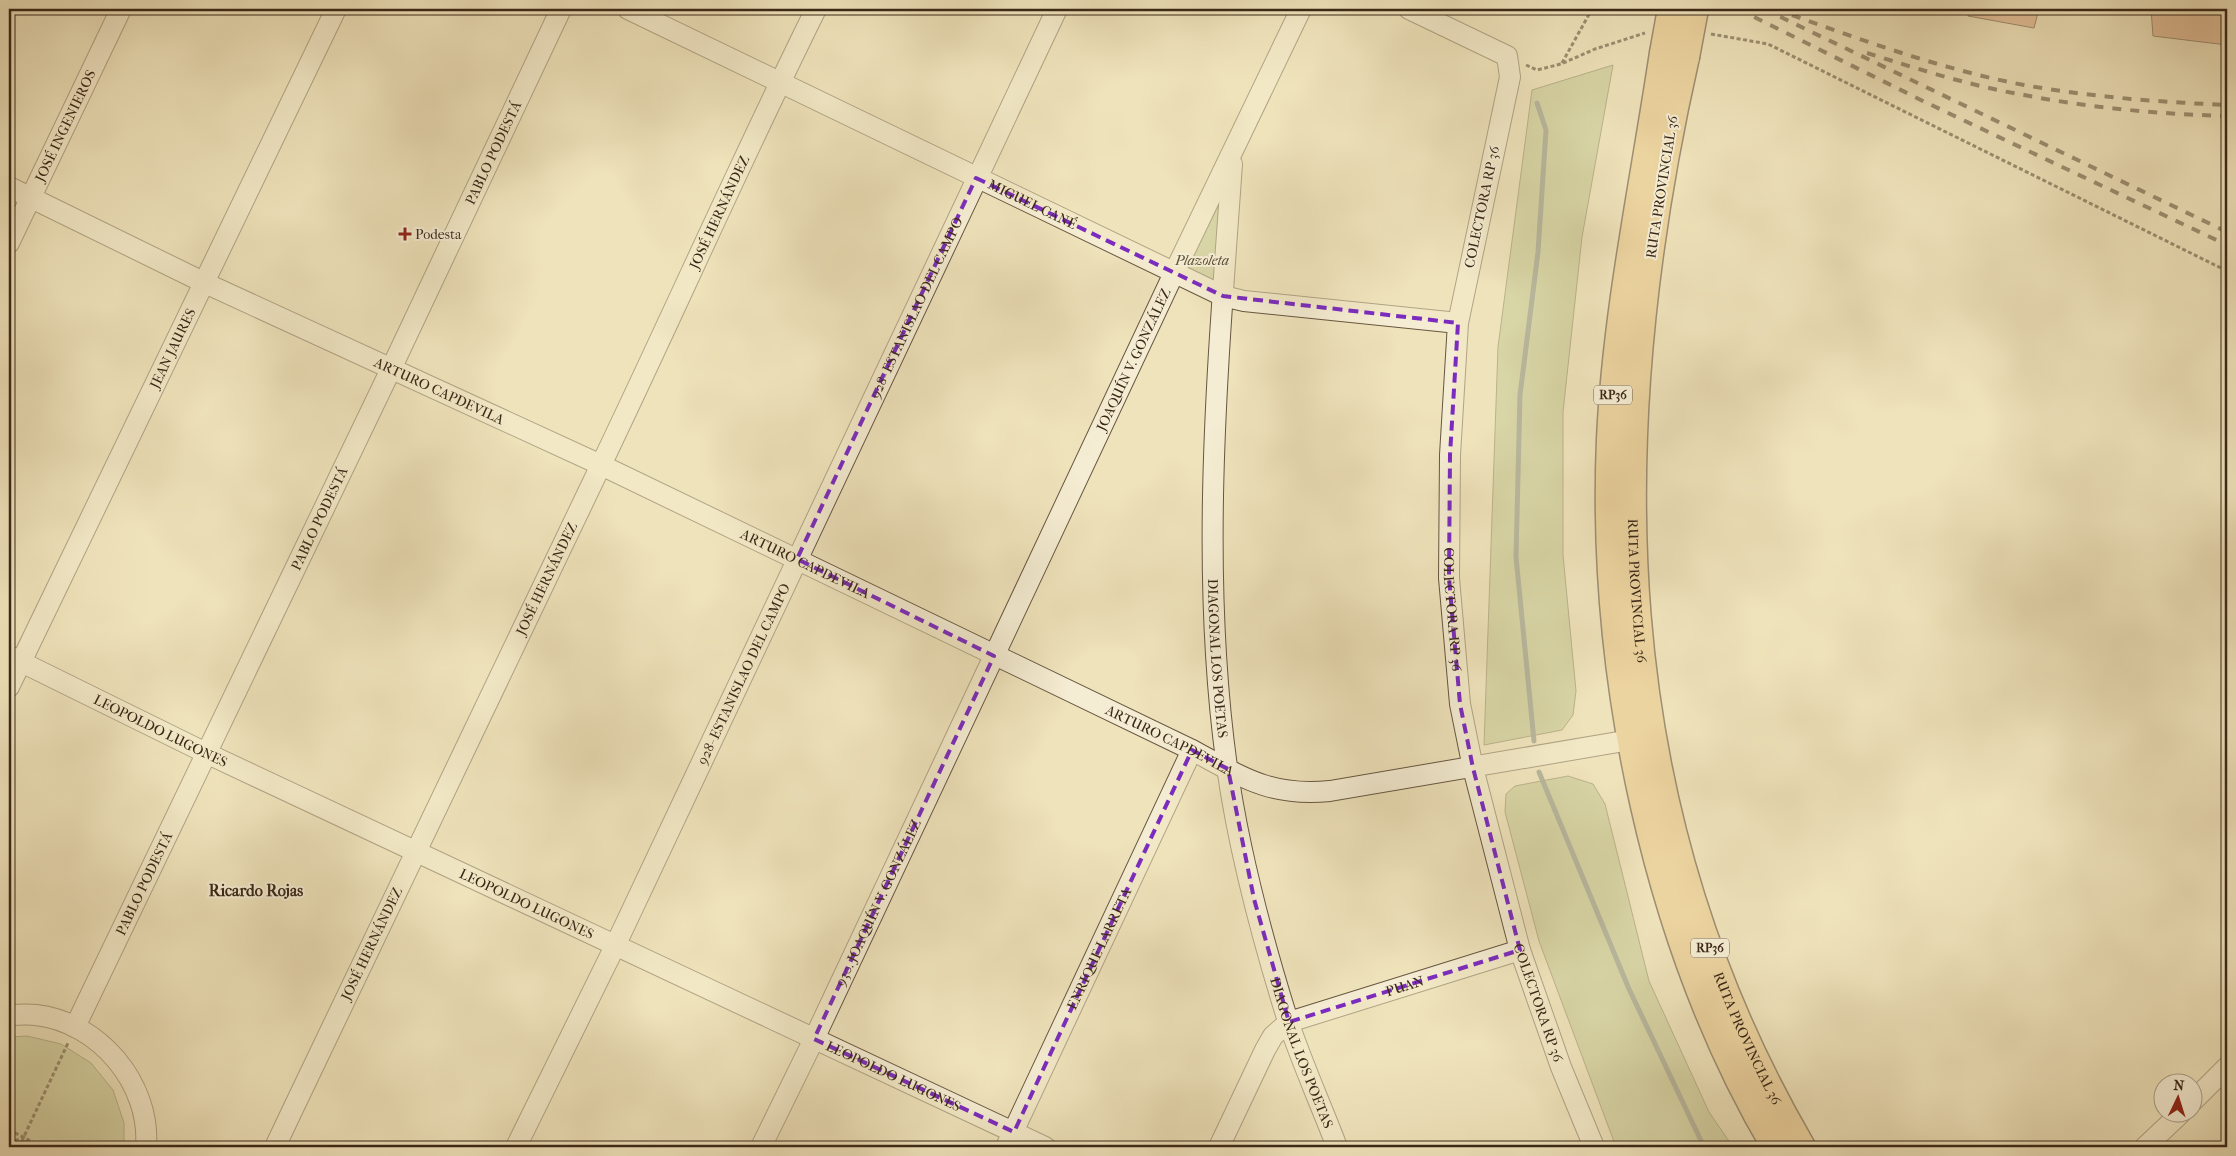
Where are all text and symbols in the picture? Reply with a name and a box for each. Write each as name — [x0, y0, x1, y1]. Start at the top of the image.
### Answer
street label: JOSÉ INGENIEROS — [31, 67, 99, 185]
street label: PABLO PODESTÁ — [461, 97, 525, 207]
street label: RUTA PROVINCIAL 36 — [1642, 114, 1682, 260]
street label: COLECTORA RP 36 — [1461, 144, 1503, 270]
street label: JOSÉ HERNÁNDEZ — [685, 152, 753, 273]
street label: MIGUEL CANÉ — [985, 175, 1080, 233]
street label: 928- ESTANISLAO DEL CAMPO — [866, 214, 966, 401]
place label: Podesta — [415, 226, 462, 243]
marker: Podesta — [399, 228, 411, 240]
park label: Plazoleta — [1174, 252, 1229, 269]
street label: JOAQUÍN V. GONZÁLEZ — [1092, 285, 1174, 435]
street label: JEAN JAURES — [145, 305, 199, 392]
street label: ARTURO CAPDEVILA — [371, 353, 508, 428]
road number: RP36 — [1594, 386, 1632, 404]
street label: PABLO PODESTÁ — [287, 463, 352, 573]
street label: JOSÉ HERNÁNDEZ — [512, 519, 581, 639]
street label: RUTA PROVINCIAL 36 — [1624, 519, 1651, 664]
street label: ARTURO CAPDEVILA — [737, 525, 874, 602]
street label: COLECTORA RP 36 — [1440, 547, 1466, 672]
street label: DIAGONAL LOS POETAS — [1204, 578, 1232, 739]
street label: 928- ESTANISLAO DEL CAMPO — [693, 580, 793, 767]
street label: LEOPOLDO LUGONES — [91, 691, 230, 770]
street label: ARTURO CAPDEVILA — [1102, 701, 1238, 780]
street label: 930. JOAQUÍN V. GONZÁLEZ — [832, 816, 925, 989]
street label: PABLO PODESTÁ — [112, 828, 176, 938]
street label: LEOPOLDO LUGONES — [457, 865, 597, 943]
district label: Ricardo Rojas — [209, 881, 303, 900]
street label: JOSÉ HERNÁNDEZ — [337, 884, 406, 1004]
street label: ENRIQUE LARRETA — [1063, 884, 1135, 1012]
road number: RP36 — [1691, 938, 1729, 958]
street label: COLECTORA RP 36 — [1510, 942, 1567, 1064]
street label: RUTA PROVINCIAL 36 — [1710, 969, 1786, 1108]
street label: PUAN — [1384, 972, 1426, 1000]
street label: DIAGONAL LOS POETAS — [1267, 975, 1337, 1131]
street label: LEOPOLDO LUGONES — [823, 1037, 963, 1115]
north arrow — [2154, 1074, 2204, 1124]
text: N — [2173, 1077, 2185, 1094]

